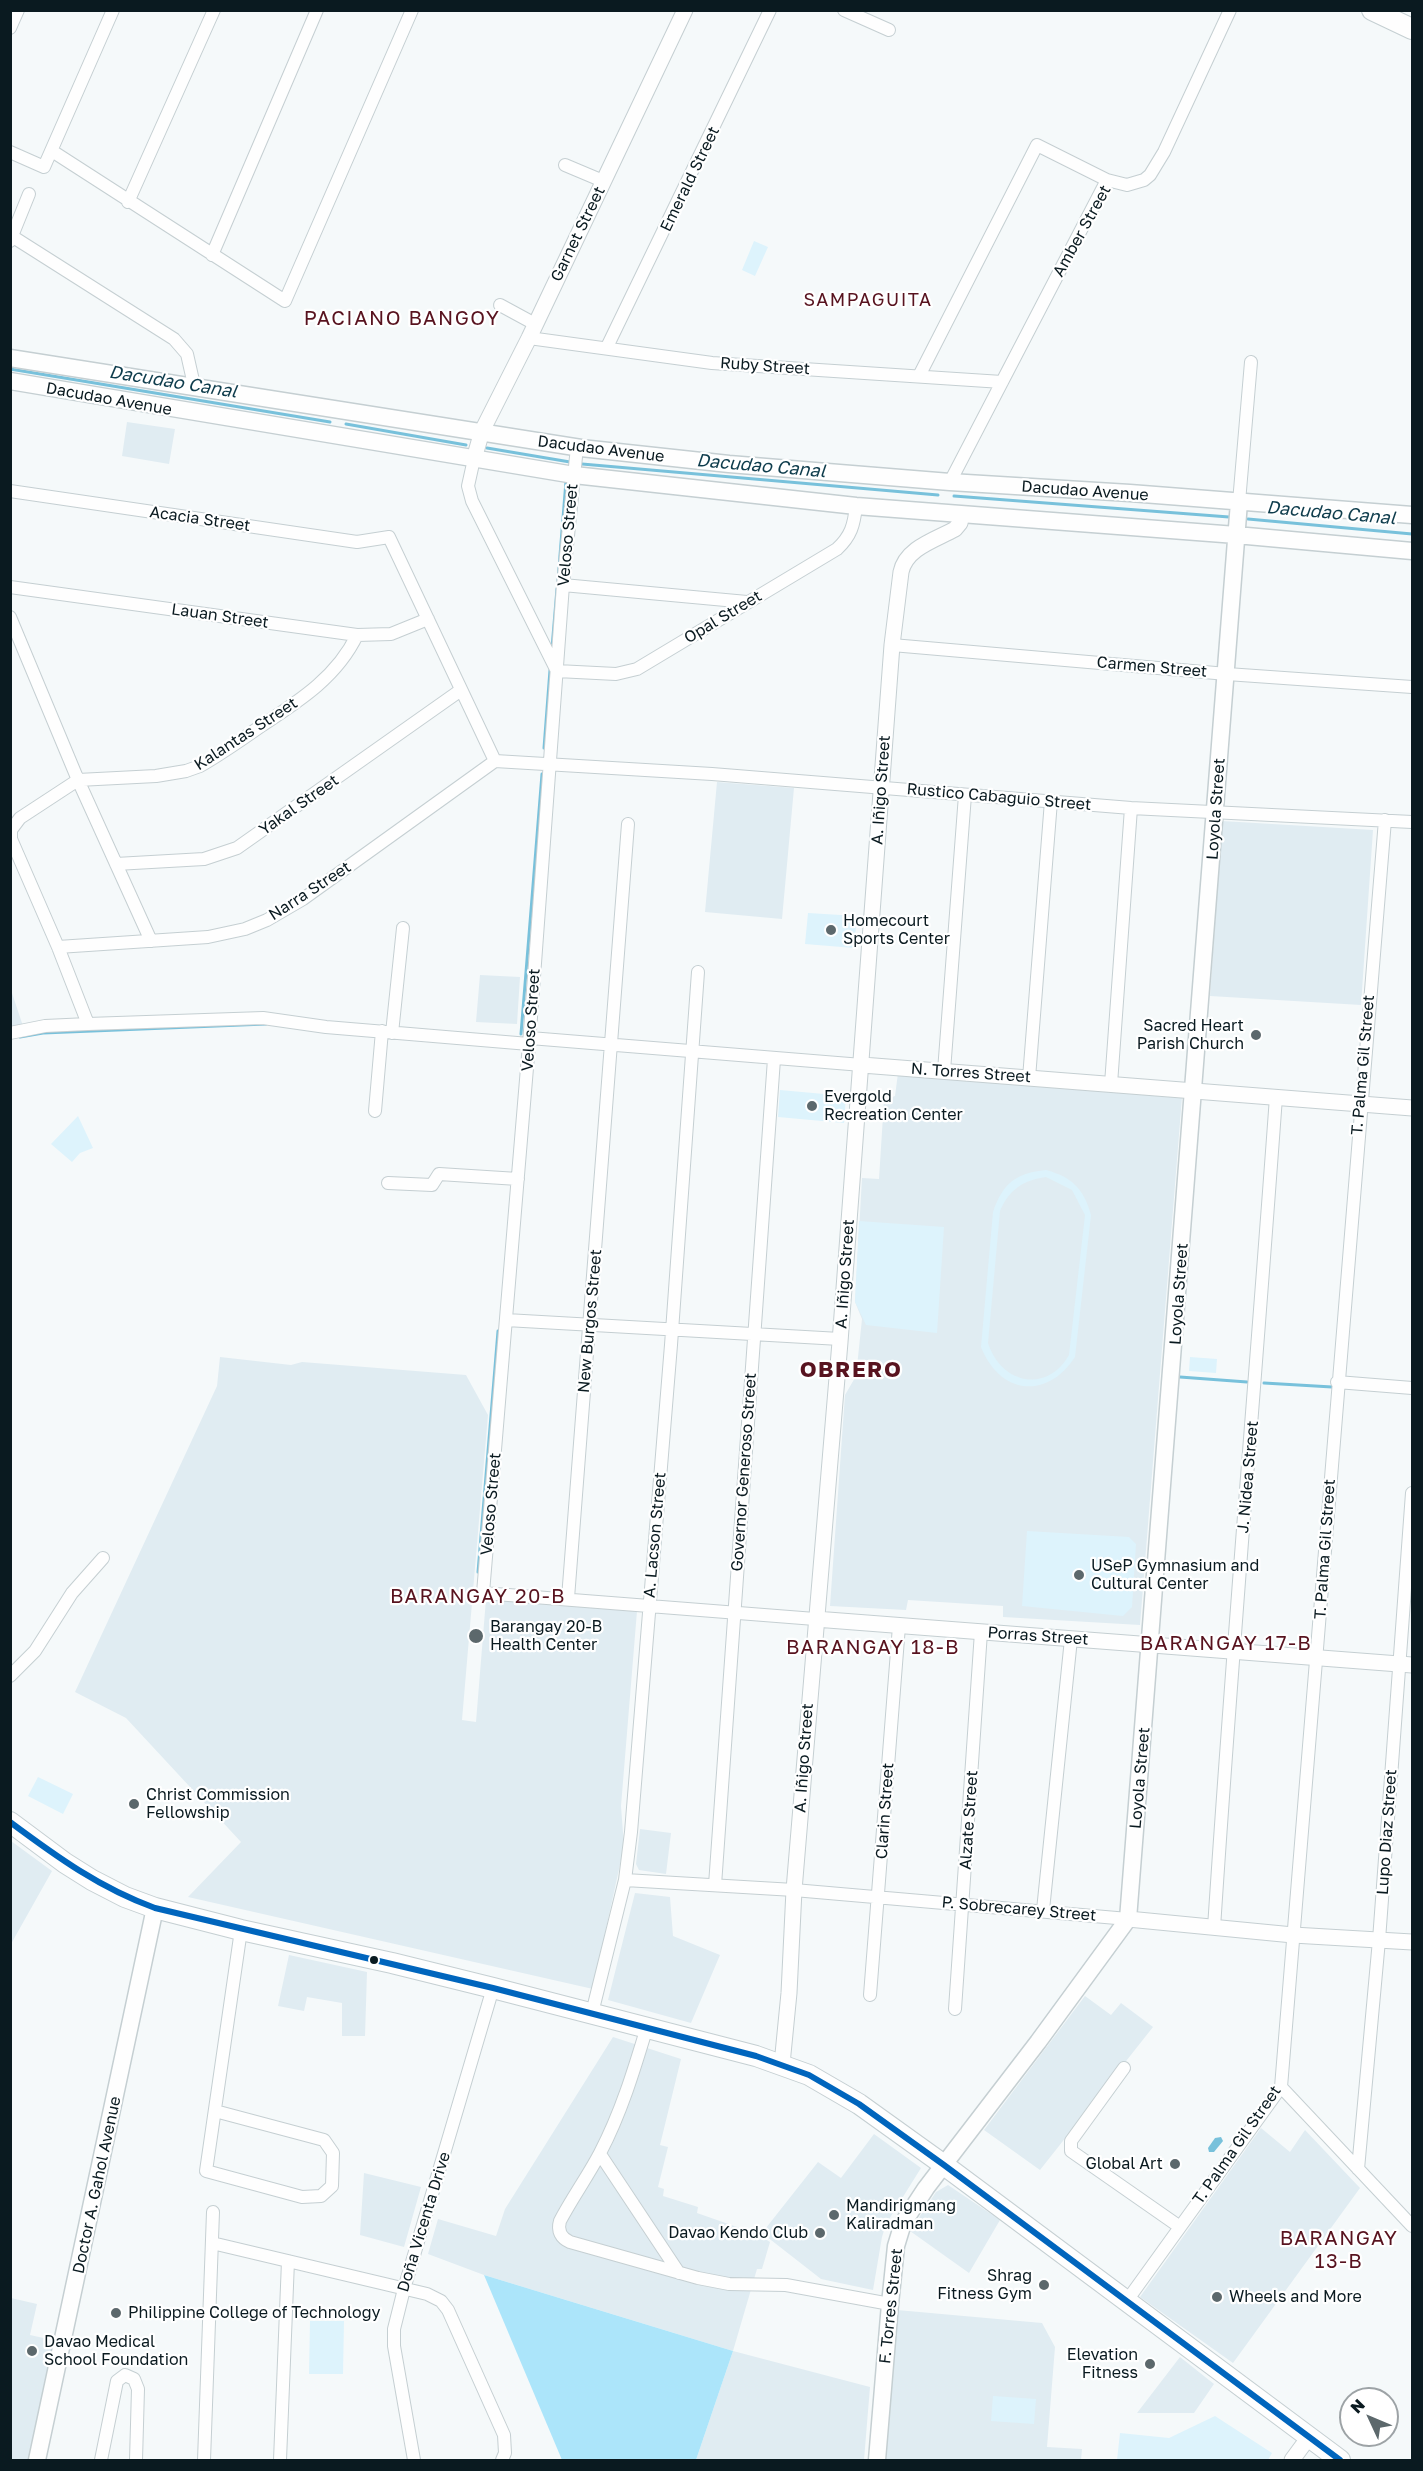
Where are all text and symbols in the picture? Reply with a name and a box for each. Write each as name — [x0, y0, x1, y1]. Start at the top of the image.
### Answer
street label: Emerald Street — [656, 123, 724, 235]
street label: Amber Street — [1049, 182, 1115, 280]
street label: Garnet Street — [547, 183, 609, 285]
district label: SAMPAGUITA — [803, 289, 933, 311]
district label: PACIANO BANGOY — [304, 307, 500, 331]
street label: Ruby Street — [719, 353, 811, 379]
water label: Dacudao Canal — [107, 361, 239, 403]
street label: Dacudao Avenue — [45, 378, 173, 420]
street label: Dacudao Avenue — [537, 432, 665, 466]
water label: Dacudao Canal — [696, 450, 826, 482]
street label: Dacudao Avenue — [1021, 477, 1149, 505]
street label: Veloso Street — [554, 483, 582, 587]
water label: Dacudao Canal — [1266, 497, 1396, 529]
street label: Acacia Street — [148, 502, 252, 536]
street label: Opal Street — [681, 586, 765, 648]
street label: Lauan Street — [170, 600, 270, 632]
street label: Carmen Street — [1096, 653, 1208, 681]
street label: Kalantas Street — [191, 694, 301, 774]
street label: A. Iñigo Street — [868, 735, 894, 845]
street label: Loyola Street — [1203, 757, 1229, 861]
street label: Yakal Street — [256, 771, 342, 839]
street label: Rustico Cabaguio Street — [906, 779, 1092, 815]
street label: Narra Street — [265, 857, 355, 925]
place label: Homecourt Sports Center — [843, 911, 950, 949]
marker: Homecourt Sports Center — [824, 923, 838, 937]
street label: Veloso Street — [518, 968, 544, 1072]
street label: T. Palma Gil Street — [1347, 994, 1379, 1136]
place label: Sacred Heart Parish Church — [1137, 1016, 1244, 1054]
marker: Sacred Heart Parish Church — [1249, 1028, 1263, 1042]
street label: N. Torres Street — [910, 1059, 1032, 1087]
place label: Evergold Recreation Center — [824, 1087, 963, 1125]
marker: Evergold Recreation Center — [805, 1099, 819, 1113]
street label: A. Iñigo Street — [832, 1219, 858, 1329]
street label: Loyola Street — [1166, 1242, 1192, 1346]
street label: New Burgos Street — [574, 1248, 606, 1394]
district label: OBRERO — [800, 1357, 902, 1383]
street label: Governor Generoso Street — [727, 1372, 761, 1572]
street label: J. Nidea Street — [1234, 1420, 1262, 1534]
street label: Veloso Street — [477, 1452, 505, 1556]
street label: A. Lacson Street — [640, 1471, 670, 1599]
street label: T. Palma Gil Street — [1311, 1478, 1339, 1620]
place label: USeP Gymnasium and Cultural Center — [1091, 1556, 1259, 1594]
marker: USeP Gymnasium and Cultural Center — [1072, 1568, 1086, 1582]
district label: BARANGAY 20-B — [390, 1585, 566, 1609]
place label: Barangay 20-B Health Center — [490, 1617, 602, 1655]
street label: Porras Street — [987, 1623, 1089, 1649]
marker: Barangay 20-B Health Center — [467, 1627, 485, 1645]
district label: BARANGAY 17-B — [1140, 1632, 1312, 1656]
district label: BARANGAY 18-B — [786, 1636, 960, 1660]
street label: A. Iñigo Street — [791, 1703, 817, 1813]
street label: Loyola Street — [1126, 1726, 1154, 1830]
street label: Clarin Street — [872, 1762, 898, 1860]
street label: Lupo Diaz Street — [1373, 1768, 1401, 1896]
street label: Alzate Street — [956, 1770, 982, 1870]
place label: Christ Commission Fellowship — [146, 1785, 290, 1823]
marker: Christ Commission Fellowship — [127, 1797, 141, 1811]
street label: P. Sobrecarey Street — [941, 1893, 1097, 1925]
unlabelled marker — [368, 1954, 380, 1966]
street label: T. Palma Gil Street — [1189, 2082, 1285, 2208]
street label: Doctor A. Gahol Avenue — [69, 2095, 125, 2275]
street label: Doña Vicenta Drive — [394, 2150, 454, 2294]
place label: Global Art — [1085, 2154, 1163, 2174]
marker: Global Art — [1168, 2157, 1182, 2171]
place label: Mandirigmang Kaliradman — [846, 2196, 956, 2234]
marker: Mandirigmang Kaliradman — [827, 2208, 841, 2222]
place label: Davao Kendo Club — [668, 2223, 808, 2243]
marker: Davao Kendo Club — [813, 2226, 827, 2240]
district label: BARANGAY 13-B — [1280, 2227, 1398, 2274]
street label: F. Torres Street — [875, 2247, 907, 2365]
place label: Shrag Fitness Gym — [937, 2266, 1032, 2304]
marker: Shrag Fitness Gym — [1037, 2278, 1051, 2292]
place label: Wheels and More — [1229, 2287, 1362, 2307]
marker: Wheels and More — [1210, 2290, 1224, 2304]
place label: Philippine College of Technology — [128, 2303, 380, 2323]
marker: Philippine College of Technology — [109, 2306, 123, 2320]
place label: Davao Medical School Foundation — [44, 2332, 188, 2370]
marker: Davao Medical School Foundation — [25, 2344, 39, 2358]
place label: Elevation Fitness — [1067, 2345, 1138, 2383]
marker: Elevation Fitness — [1143, 2357, 1157, 2371]
north arrow — [1339, 2387, 1399, 2447]
text: N — [1346, 2395, 1369, 2417]

